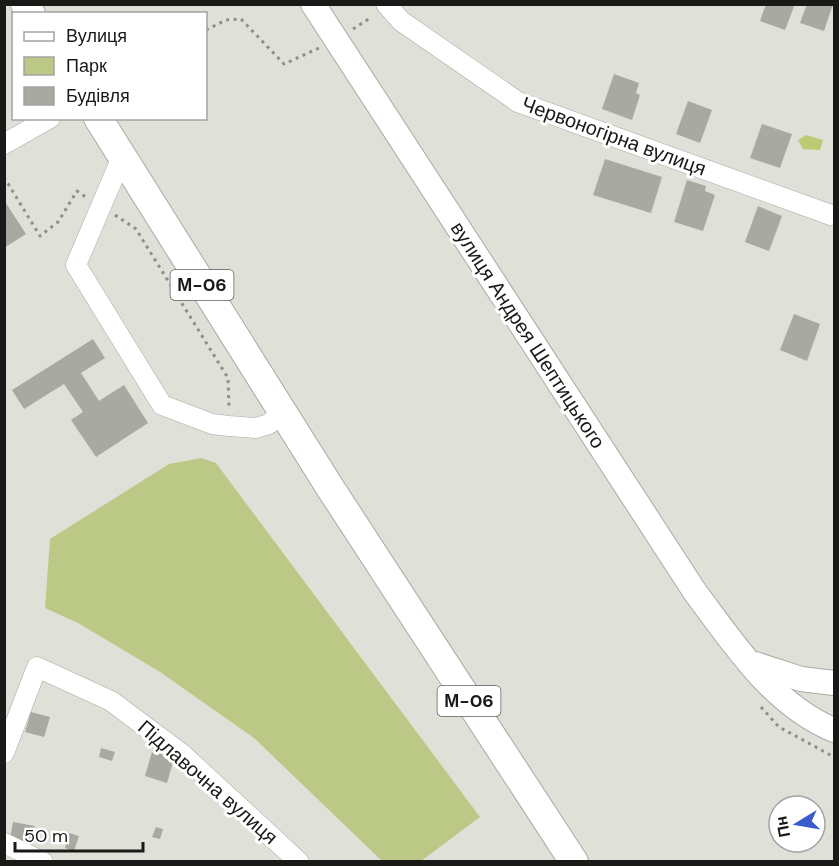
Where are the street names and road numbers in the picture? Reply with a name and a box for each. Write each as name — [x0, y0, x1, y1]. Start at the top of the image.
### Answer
street label: Червоногірна вулиця — [518, 91, 710, 181]
street label: вулиця Андрея Шептицького — [445, 217, 611, 453]
road number: М-06 — [170, 270, 234, 300]
road number: М-06 — [438, 686, 500, 716]
street label: Підлавочна вулиця — [133, 714, 283, 850]

